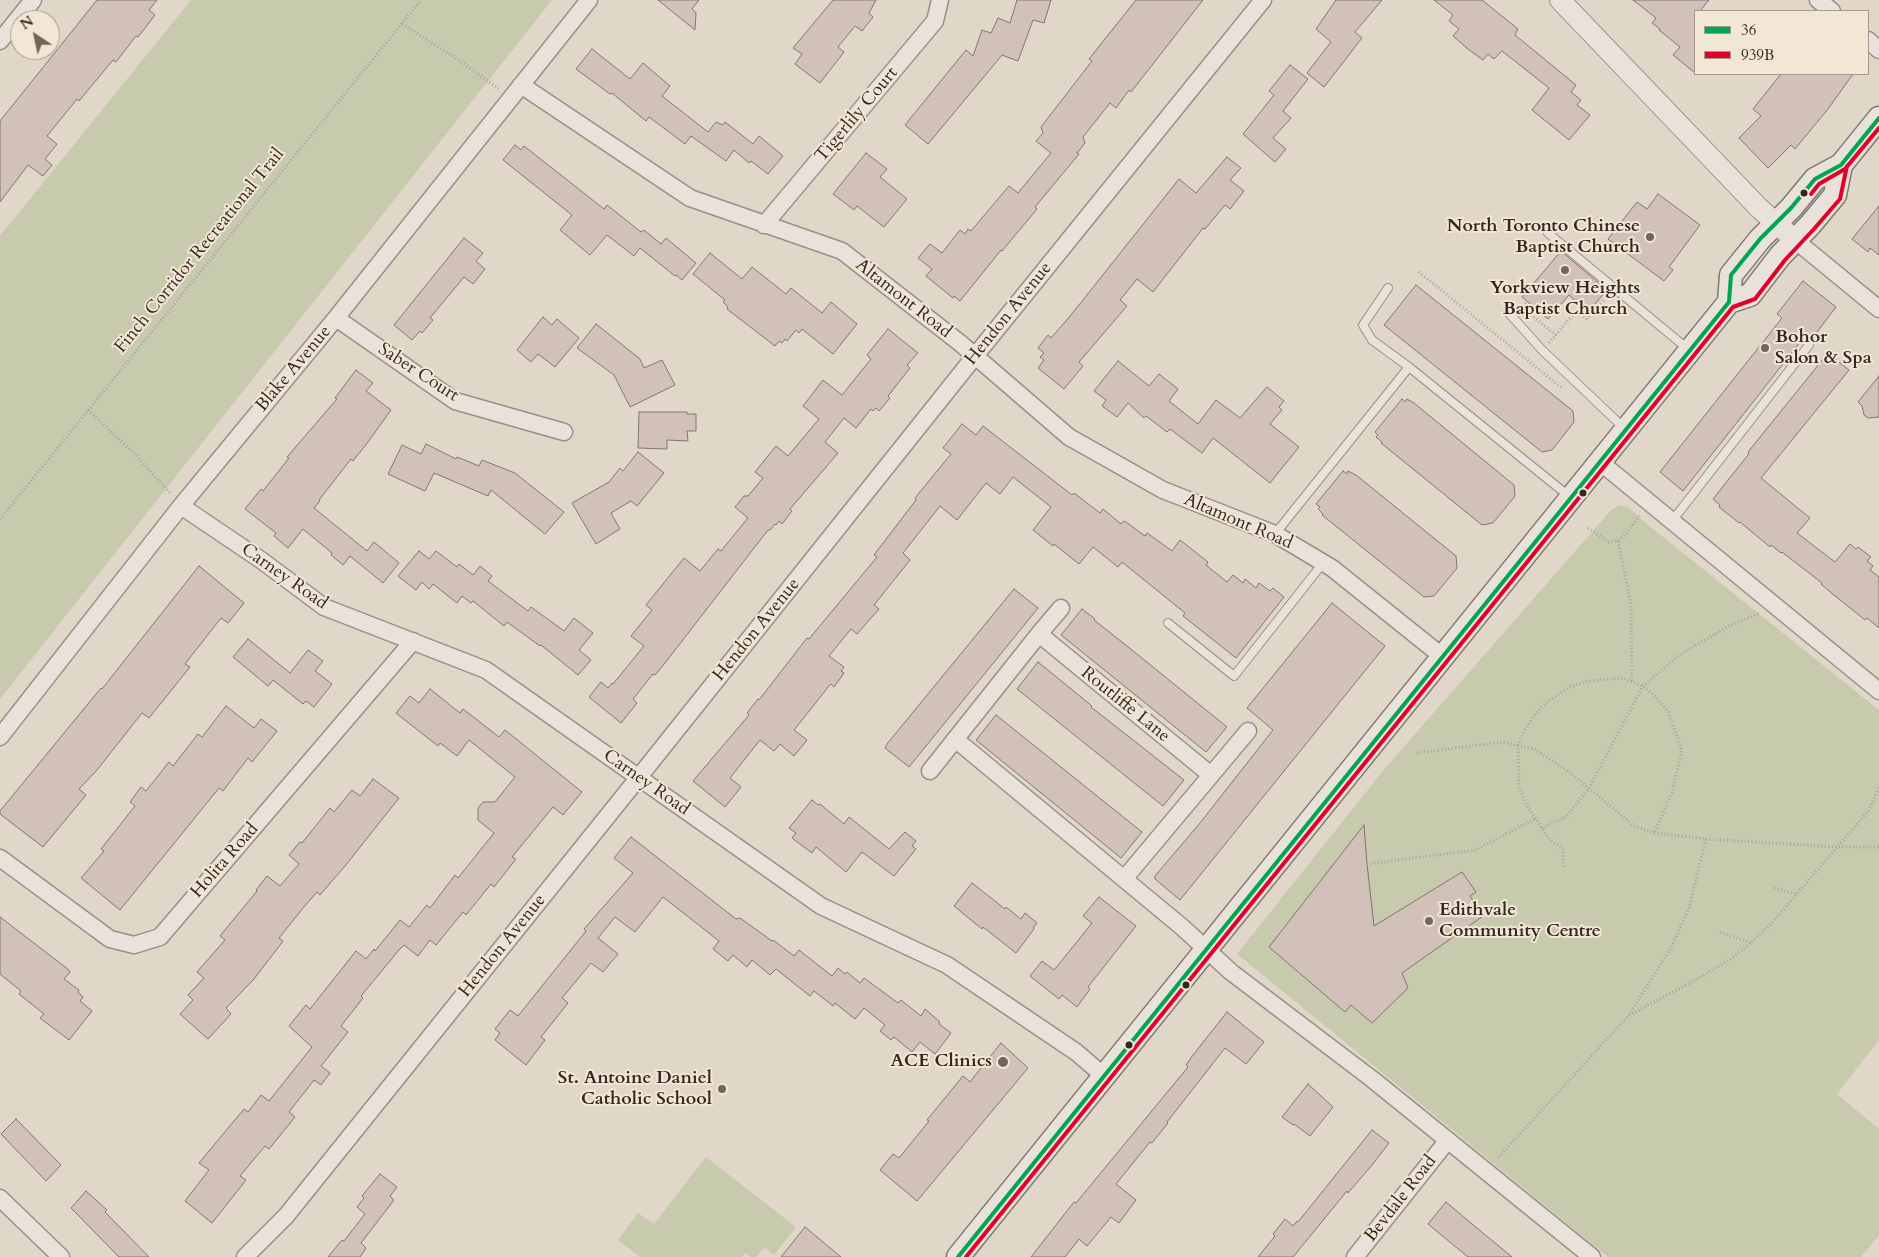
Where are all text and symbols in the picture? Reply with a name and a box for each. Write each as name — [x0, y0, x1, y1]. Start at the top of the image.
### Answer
north arrow — [10, 10, 60, 60]
legend — [1694, 10, 1869, 75]
text: N — [17, 12, 37, 34]
text: 36 — [1741, 20, 1756, 40]
text: 939B — [1741, 45, 1774, 65]
street label: Tigerlily Court — [811, 63, 903, 167]
street label: Finch Corridor Recreational Trail — [111, 144, 289, 358]
unlabelled marker — [1799, 188, 1809, 198]
place label: North Toronto Chinese Baptist Church — [1447, 216, 1640, 258]
marker: North Toronto Chinese Baptist Church — [1644, 231, 1656, 243]
street label: Altamont Road — [851, 255, 955, 343]
street label: Hendon Avenue — [961, 258, 1057, 370]
marker: Yorkview Heights Baptist Church — [1559, 264, 1571, 276]
place label: Yorkview Heights Baptist Church — [1490, 278, 1640, 320]
street label: Blake Avenue — [252, 322, 336, 416]
place label: Bohor Salon & Spa — [1775, 327, 1872, 369]
street label: Saber Court — [374, 339, 462, 407]
marker: Bohor Salon & Spa — [1759, 342, 1771, 354]
unlabelled marker — [1578, 488, 1588, 498]
street label: Altamont Road — [1180, 489, 1296, 555]
street label: Carney Road — [237, 539, 331, 615]
street label: Hendon Avenue — [709, 574, 805, 686]
street label: Routliffe Lane — [1076, 663, 1174, 747]
street label: Carney Road — [599, 745, 693, 821]
street label: Holita Road — [187, 819, 263, 903]
street label: Hendon Avenue — [455, 890, 551, 1002]
place label: Edithvale Community Centre — [1439, 900, 1601, 942]
marker: Edithvale Community Centre — [1423, 915, 1435, 927]
unlabelled marker — [1181, 980, 1191, 990]
unlabelled marker — [1124, 1040, 1134, 1050]
place label: ACE Clinics — [891, 1051, 992, 1073]
marker: ACE Clinics — [996, 1055, 1010, 1069]
place label: St. Antoine Daniel Catholic School — [558, 1068, 712, 1110]
marker: St. Antoine Daniel Catholic School — [716, 1083, 728, 1095]
street label: Bevdale Road — [1360, 1151, 1442, 1247]

